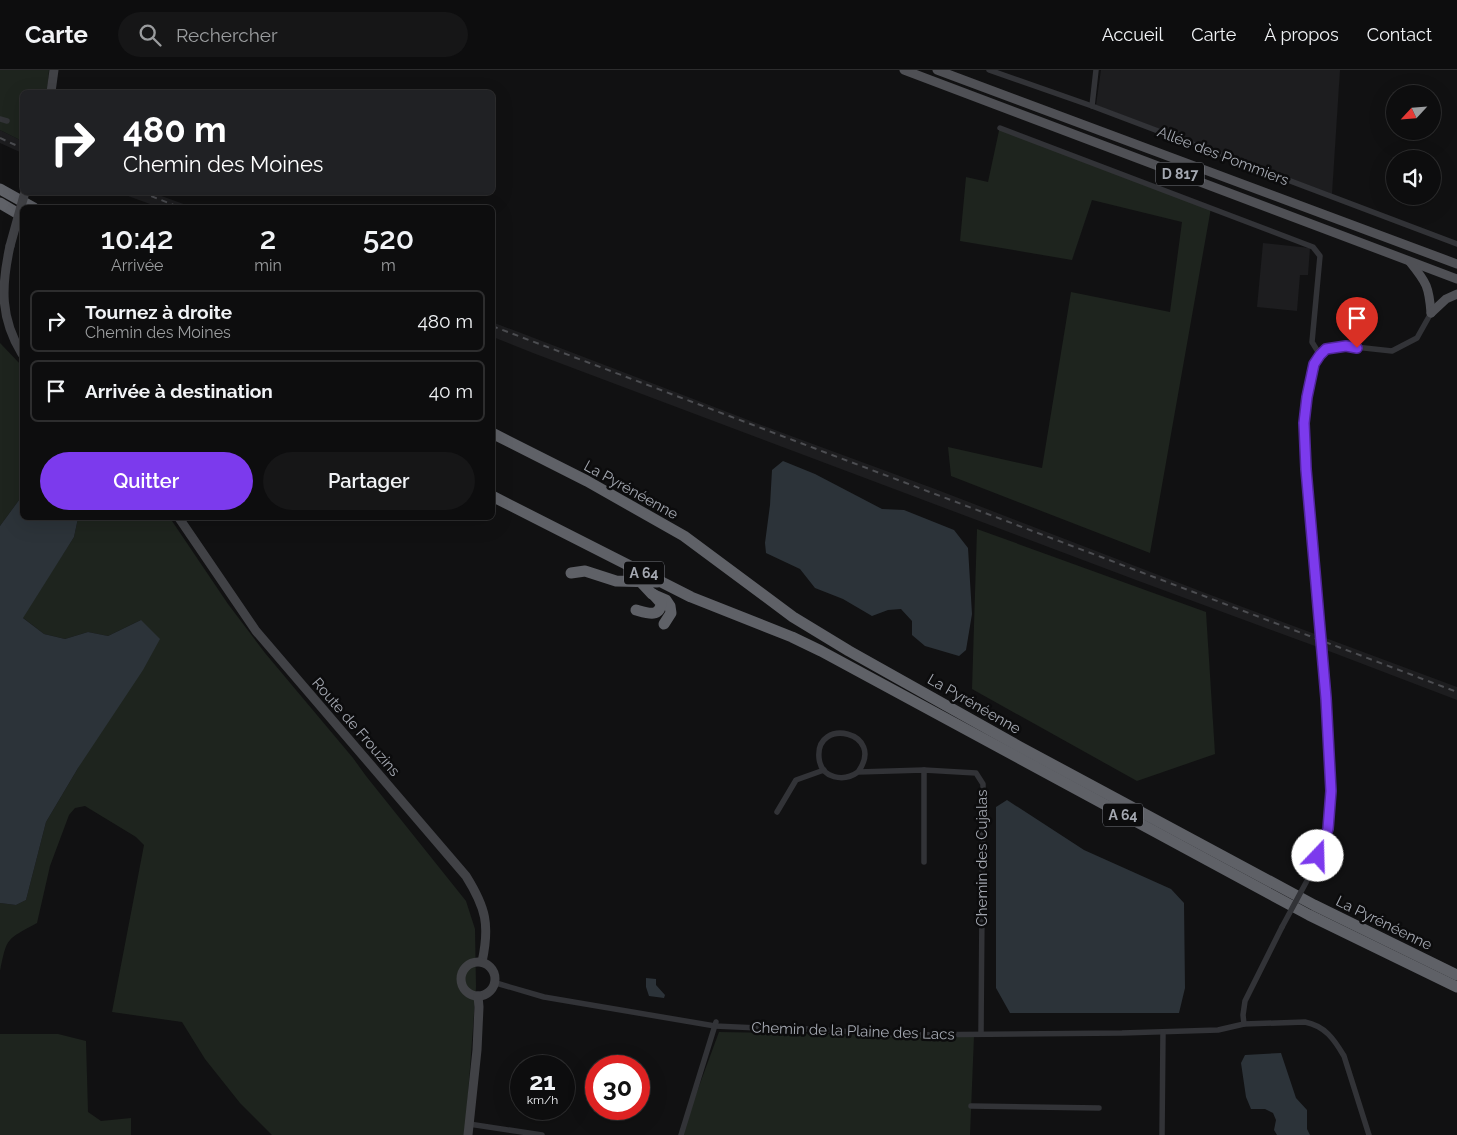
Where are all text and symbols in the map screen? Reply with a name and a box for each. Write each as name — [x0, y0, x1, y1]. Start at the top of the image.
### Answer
search box — [118, 12, 468, 57]
text: Carte — [25, 20, 88, 49]
icon: search — [136, 21, 164, 49]
text: Rechercher — [176, 24, 278, 46]
text: Accueil — [1102, 24, 1163, 45]
text: Carte — [1191, 24, 1236, 45]
text: À propos — [1264, 24, 1339, 45]
text: Contact — [1367, 24, 1432, 45]
north arrow — [1386, 85, 1441, 140]
map controls — [1386, 85, 1441, 205]
text: 480 m — [123, 109, 227, 150]
icon: right — [40, 110, 105, 175]
street label: Allée des Pommiers — [1155, 123, 1291, 189]
button: sound — [1386, 150, 1441, 205]
text: Chemin des Moines — [123, 151, 323, 177]
road number: D 817 — [1156, 162, 1204, 186]
text: 10:42 — [101, 221, 173, 256]
text: 2 — [260, 221, 276, 256]
text: 520 — [363, 221, 414, 256]
text: Arrivée — [111, 256, 163, 275]
text: min — [254, 256, 282, 275]
text: m — [381, 256, 396, 275]
pin — [1336, 297, 1378, 348]
text: Tournez à droite — [85, 301, 232, 323]
icon: arrive — [1343, 304, 1371, 332]
icon: right — [42, 307, 70, 335]
text: 480 m — [417, 310, 473, 332]
text: Chemin des Moines — [85, 323, 231, 342]
icon: arrive — [42, 377, 70, 405]
text: Arrivée à destination — [85, 380, 273, 402]
text: 40 m — [429, 380, 473, 402]
button: Quitter — [40, 452, 253, 510]
button: Partager — [263, 452, 475, 510]
street label: La Pyrénéenne — [581, 457, 681, 523]
road number: A 64 — [624, 562, 664, 584]
street label: La Pyrénéenne — [924, 670, 1024, 738]
street label: Route de Frouzins — [308, 674, 404, 780]
street label: Chemin des Cujalas — [973, 790, 991, 926]
road number: A 64 — [1103, 804, 1143, 826]
position arrow — [1291, 829, 1343, 881]
street label: La Pyrénéenne — [1333, 892, 1435, 954]
street label: Chemin de la Plaine des Lacs — [751, 1018, 955, 1044]
speed limit sign: 30 — [585, 1055, 650, 1120]
text: 21 — [529, 1066, 556, 1096]
text: km/h — [527, 1093, 558, 1107]

